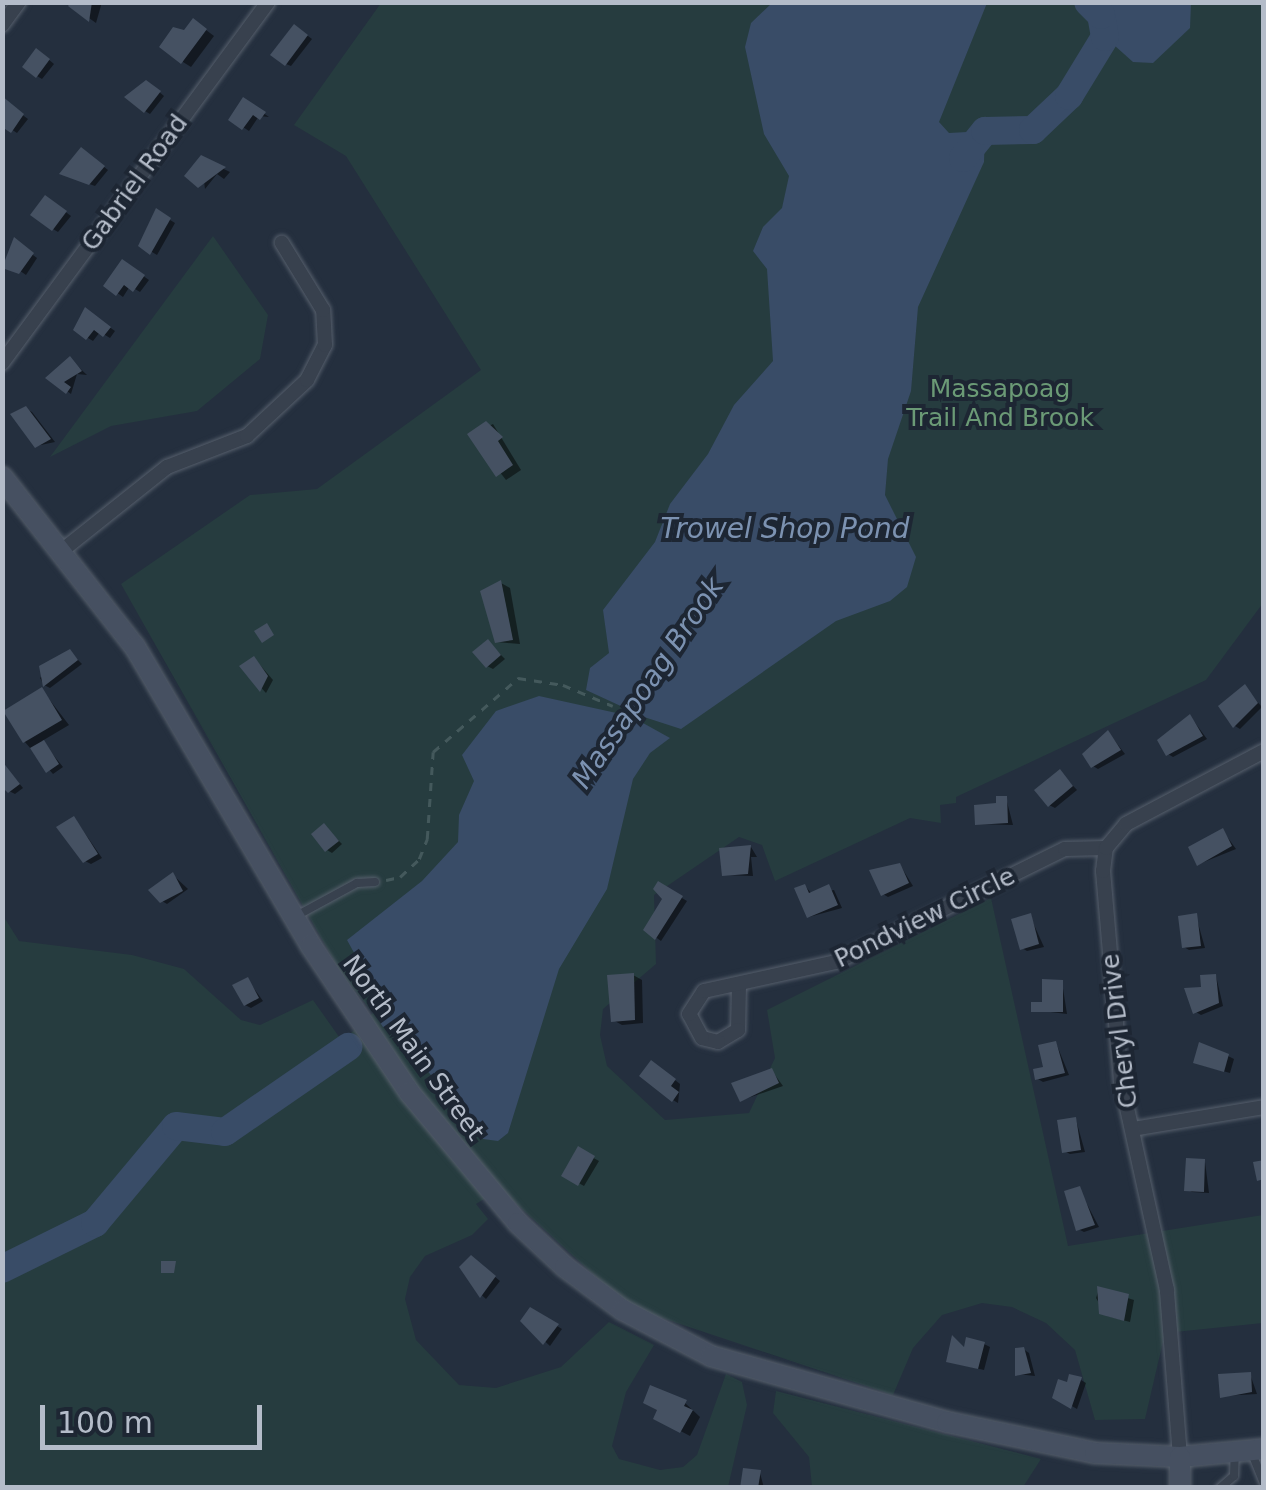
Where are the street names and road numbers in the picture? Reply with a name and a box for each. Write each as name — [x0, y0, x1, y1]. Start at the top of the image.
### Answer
street label: Gabriel Road — [76, 109, 194, 257]
street label: Pondview Circle — [830, 861, 1020, 975]
street label: North Main Street — [336, 950, 490, 1146]
street label: Cheryl Drive — [1096, 952, 1144, 1110]

